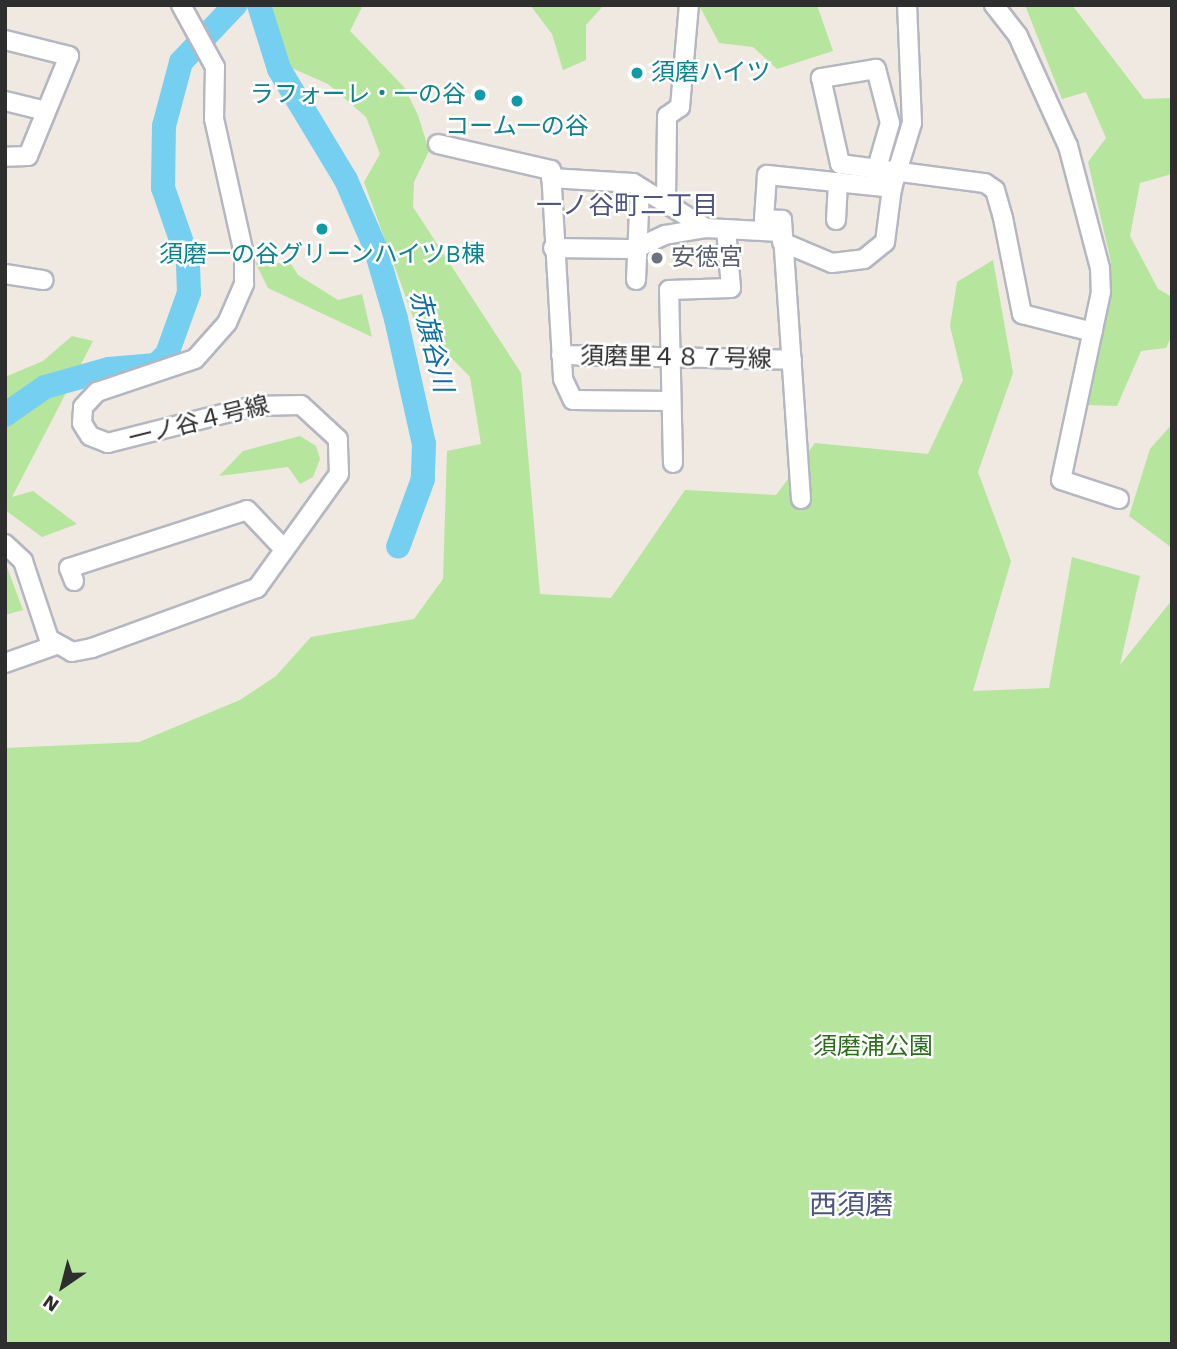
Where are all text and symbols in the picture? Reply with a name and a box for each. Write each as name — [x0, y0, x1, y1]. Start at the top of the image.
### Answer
place label: 須磨ハイツ — [651, 59, 771, 87]
marker: 須磨ハイツ — [629, 65, 645, 81]
place label: ラフォーレ・一の谷 — [250, 81, 466, 109]
marker: ラフォーレ・一の谷 — [472, 87, 488, 103]
marker: コーム一の谷 — [509, 93, 525, 109]
place label: コーム一の谷 — [445, 113, 589, 141]
district label: 一ノ谷町二丁目 — [536, 190, 718, 222]
marker: 須磨一の谷グリーンハイツB棟 — [314, 221, 330, 237]
place label: 須磨一の谷グリーンハイツB棟 — [158, 241, 486, 269]
place label: 安徳宮 — [671, 244, 743, 272]
marker: 安徳宮 — [649, 250, 665, 266]
water label: 赤旗谷川 — [403, 287, 459, 395]
street label: 須磨里４８７号線 — [580, 342, 772, 374]
street label: 一ノ谷４号線 — [126, 391, 272, 453]
park label: 須磨浦公園 — [813, 1033, 933, 1061]
district label: 西須磨 — [809, 1188, 893, 1222]
north arrow — [28, 1251, 98, 1321]
text: N — [38, 1290, 63, 1317]

